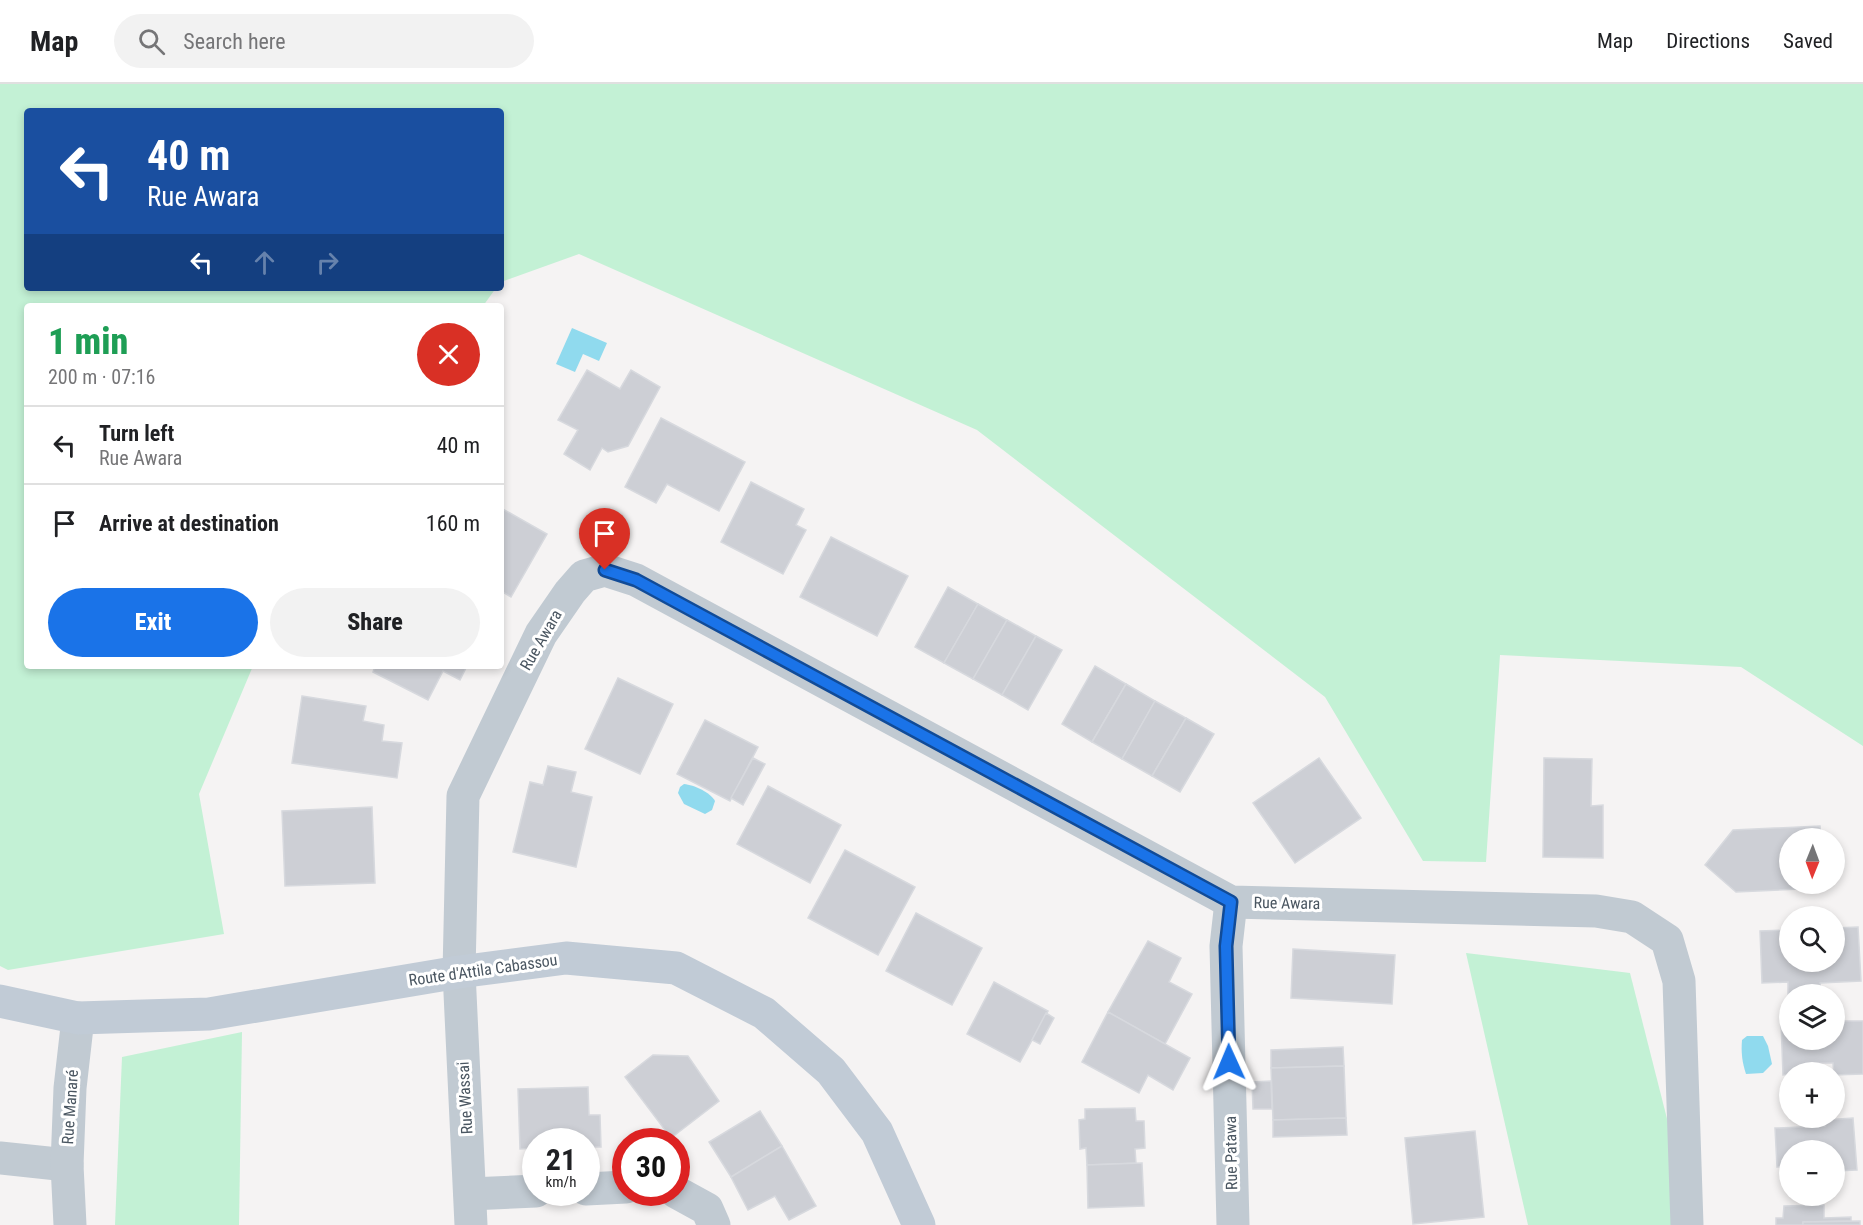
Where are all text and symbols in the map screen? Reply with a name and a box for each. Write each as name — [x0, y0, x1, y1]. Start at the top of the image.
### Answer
search box — [114, 14, 534, 68]
text: Map — [30, 25, 78, 58]
icon: search — [135, 25, 168, 58]
text: Search here — [183, 29, 286, 54]
text: Map — [1597, 29, 1633, 53]
text: Directions — [1666, 29, 1750, 53]
text: Saved — [1783, 29, 1833, 53]
text: 40 m — [147, 131, 230, 180]
icon: left — [48, 132, 126, 210]
text: Rue Awara — [147, 181, 259, 213]
icon: left — [185, 246, 218, 279]
icon: ahead — [248, 246, 281, 279]
icon: right — [311, 246, 344, 279]
text: 1 min — [48, 321, 128, 363]
button: close — [417, 323, 480, 386]
text: 200 m · 07:16 — [48, 365, 155, 389]
text: Turn left — [99, 421, 174, 446]
icon: left — [48, 429, 81, 462]
text: 40 m — [437, 433, 480, 458]
text: Rue Awara — [99, 446, 182, 470]
icon: arrive — [48, 507, 81, 540]
pin — [579, 508, 630, 570]
text: Arrive at destination — [99, 511, 279, 536]
text: 160 m — [426, 511, 480, 536]
icon: arrive — [588, 517, 621, 550]
button: Exit — [48, 588, 258, 657]
button: Share — [270, 588, 480, 657]
street label: Rue Awara — [516, 606, 566, 674]
north arrow — [1779, 828, 1845, 894]
map controls — [1779, 828, 1845, 1206]
street label: Rue Awara — [1254, 893, 1320, 913]
button: search — [1779, 906, 1845, 972]
street label: Route d'Attila Cabassou — [407, 950, 559, 990]
button: layers — [1779, 984, 1845, 1050]
position arrow — [1197, 1030, 1261, 1094]
street label: Rue Wassai — [454, 1061, 476, 1135]
button: + — [1779, 1062, 1845, 1128]
street label: Rue Manaré — [58, 1069, 82, 1145]
street label: Rue Patawa — [1221, 1116, 1241, 1190]
speed limit sign: 30 — [612, 1128, 690, 1206]
button: − — [1779, 1140, 1845, 1206]
text: 21 — [546, 1142, 576, 1177]
text: km/h — [546, 1173, 576, 1191]

